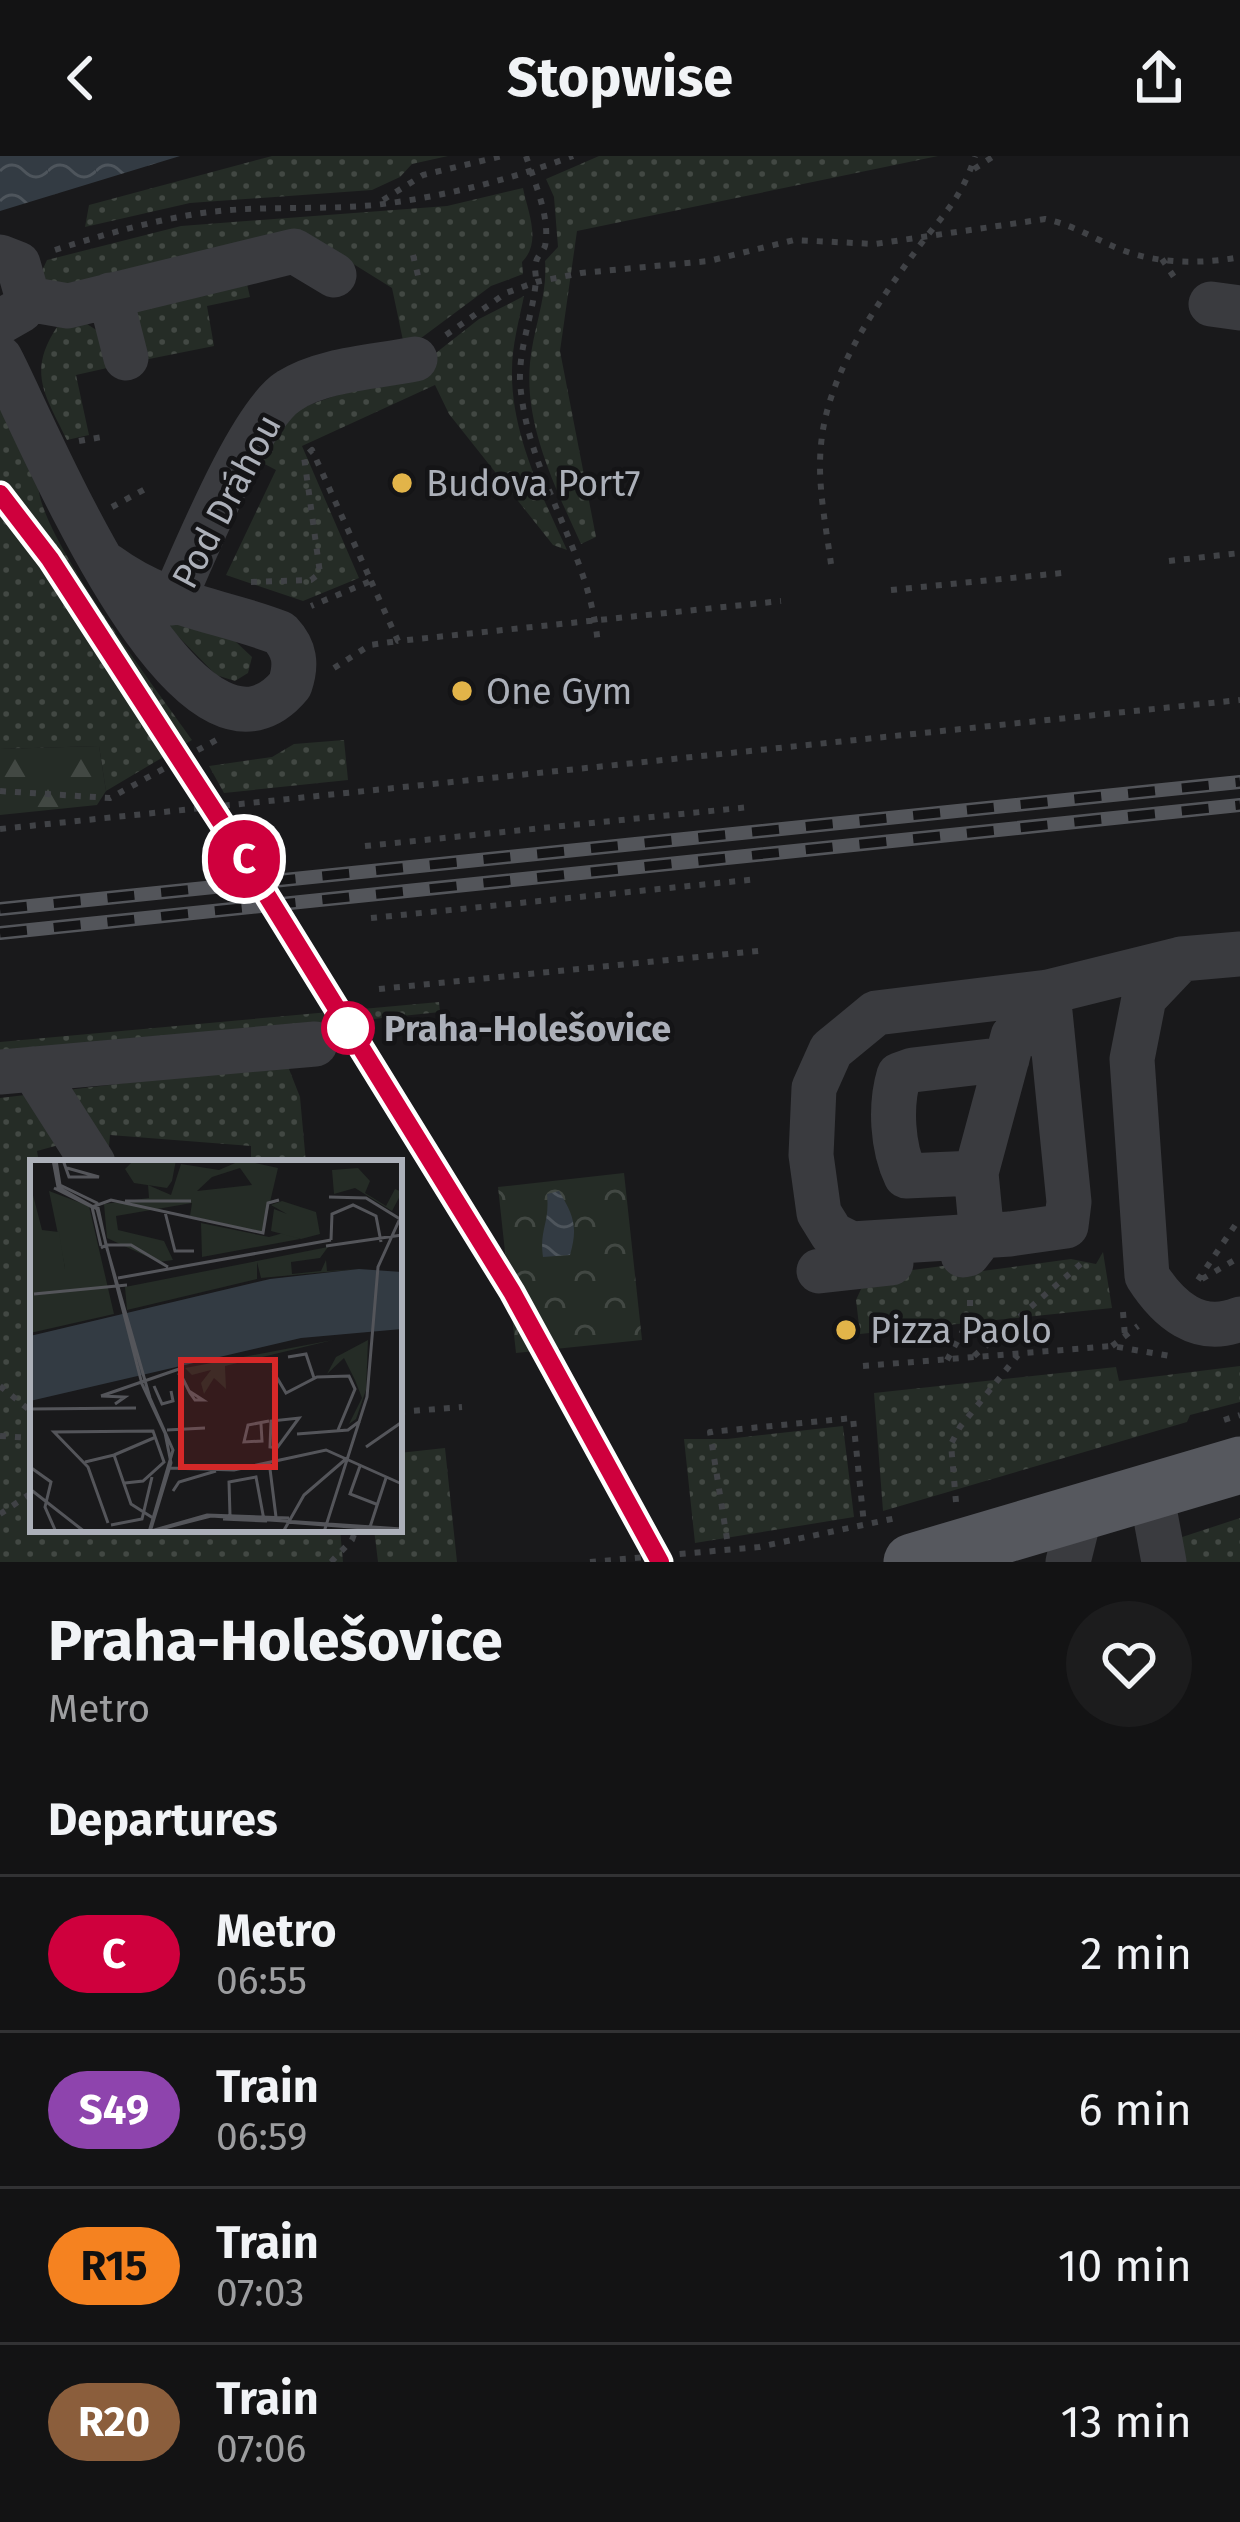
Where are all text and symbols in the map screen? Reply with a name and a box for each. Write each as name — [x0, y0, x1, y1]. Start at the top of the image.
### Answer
icon: back — [48, 45, 114, 111]
icon: share — [1126, 45, 1192, 111]
text: Stopwise — [507, 46, 733, 110]
street label: Pod Dráhou — [163, 407, 291, 596]
place label: Budova Port7 — [426, 462, 641, 506]
marker: Budova Port7 — [389, 470, 415, 496]
place label: One Gym — [486, 670, 632, 714]
marker: One Gym — [449, 678, 475, 704]
line badge: C — [205, 820, 283, 898]
text: C — [232, 834, 256, 884]
marker: Praha-Holešovice — [323, 1003, 373, 1053]
place label: Praha-Holešovice — [384, 1007, 671, 1051]
inset map — [30, 1160, 402, 1532]
place label: Pizza Paolo — [870, 1309, 1052, 1353]
marker: Pizza Paolo — [833, 1317, 859, 1343]
button: heart — [1066, 1601, 1192, 1727]
text: Praha-Holešovice — [48, 1607, 503, 1675]
text: Metro — [48, 1686, 150, 1732]
text: Departures — [48, 1793, 278, 1847]
text: Metro — [216, 1904, 337, 1958]
text: 2 min — [1080, 1927, 1192, 1981]
text: C — [102, 1929, 126, 1979]
text: 06:55 — [216, 1958, 307, 2004]
text: Train — [216, 2060, 319, 2114]
text: 6 min — [1078, 2083, 1192, 2137]
text: S49 — [79, 2085, 149, 2135]
text: 06:59 — [216, 2114, 308, 2160]
text: Train — [216, 2216, 319, 2270]
text: 10 min — [1058, 2239, 1192, 2293]
text: R15 — [80, 2241, 148, 2291]
text: 07:03 — [216, 2270, 305, 2316]
text: Train — [216, 2372, 319, 2426]
text: 13 min — [1061, 2395, 1192, 2449]
text: R20 — [78, 2397, 150, 2447]
text: 07:06 — [216, 2426, 306, 2472]

